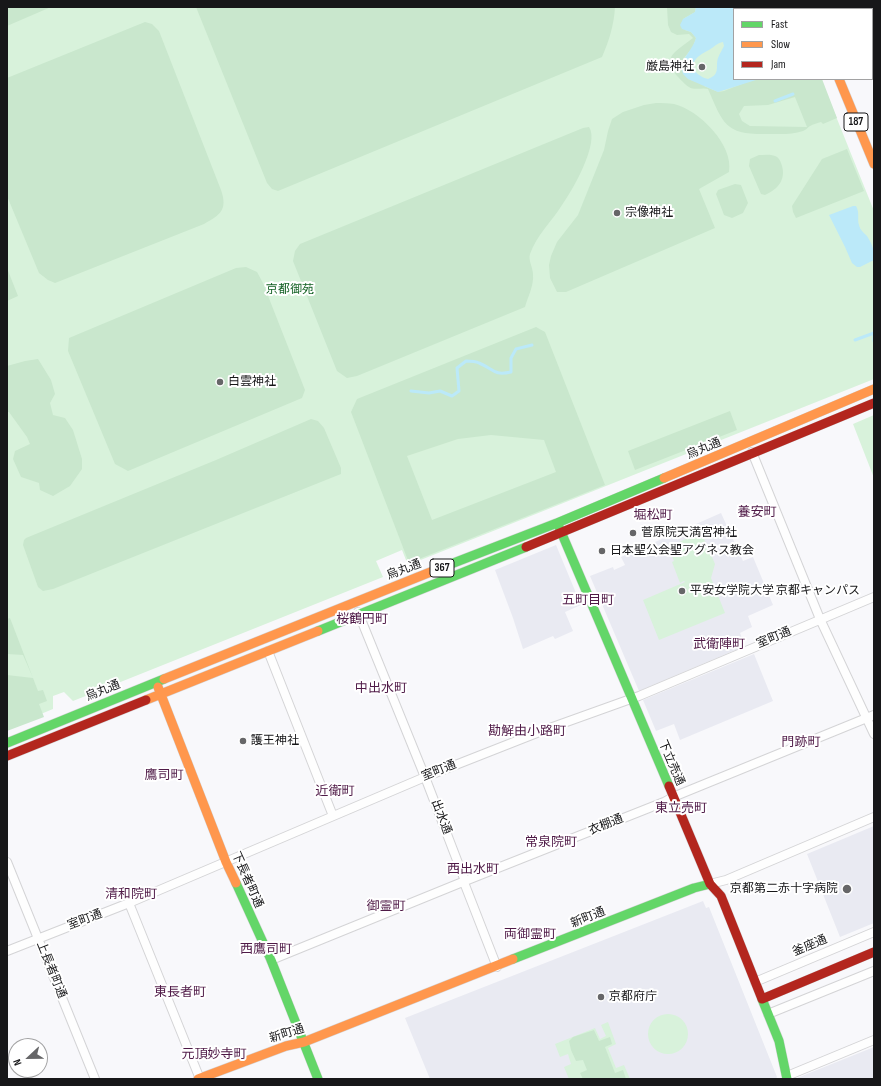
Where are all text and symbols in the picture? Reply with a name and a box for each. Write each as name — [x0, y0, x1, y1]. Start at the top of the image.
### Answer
legend — [733, 8, 873, 80]
text: Fast — [771, 17, 788, 32]
text: Slow — [771, 37, 790, 52]
text: Jam — [771, 57, 786, 72]
place label: 厳島神社 — [646, 60, 694, 74]
marker: 厳島神社 — [697, 62, 707, 72]
road number: 187 — [844, 113, 868, 131]
place label: 宗像神社 — [625, 206, 673, 220]
marker: 宗像神社 — [612, 208, 622, 218]
park label: 京都御苑 — [266, 283, 314, 297]
place label: 白雲神社 — [228, 375, 276, 389]
marker: 白雲神社 — [215, 377, 225, 387]
street label: 烏丸通 — [685, 435, 723, 463]
district label: 養安町 — [738, 505, 776, 521]
district label: 堀松町 — [634, 508, 672, 524]
place label: 菅原院天満宮神社 — [641, 526, 737, 540]
marker: 菅原院天満宮神社 — [628, 528, 638, 538]
place label: 日本聖公会聖アグネス教会 — [610, 544, 754, 558]
marker: 日本聖公会聖アグネス教会 — [597, 546, 607, 556]
street label: 烏丸通 — [385, 557, 423, 583]
road number: 367 — [430, 559, 454, 577]
place label: 平安女学院大学 京都キャンパス — [690, 584, 860, 598]
marker: 平安女学院大学 京都キャンパス — [677, 586, 687, 596]
district label: 五町目町 — [562, 593, 614, 609]
district label: 桜鶴円町 — [336, 612, 388, 628]
street label: 室町通 — [755, 624, 793, 652]
district label: 武衛陣町 — [693, 637, 745, 653]
street label: 烏丸通 — [84, 678, 122, 704]
district label: 中出水町 — [355, 681, 407, 697]
district label: 勘解由小路町 — [488, 724, 566, 740]
place label: 護王神社 — [251, 734, 299, 748]
district label: 門跡町 — [782, 735, 820, 751]
marker: 護王神社 — [238, 736, 248, 746]
street label: 下立売通 — [655, 738, 687, 788]
street label: 室町通 — [420, 758, 458, 784]
district label: 鷹司町 — [145, 768, 183, 784]
district label: 近衛町 — [316, 784, 354, 800]
street label: 出水通 — [428, 798, 454, 836]
district label: 東立売町 — [655, 801, 707, 817]
street label: 衣棚通 — [587, 812, 625, 838]
district label: 常泉院町 — [525, 835, 577, 851]
street label: 下長者町通 — [228, 850, 266, 910]
district label: 西出水町 — [447, 862, 499, 878]
place label: 京都第二赤十字病院 — [730, 882, 838, 896]
marker: 京都第二赤十字病院 — [841, 883, 853, 895]
district label: 清和院町 — [105, 887, 157, 903]
district label: 御霊町 — [367, 899, 405, 915]
street label: 新町通 — [569, 905, 607, 931]
street label: 室町通 — [66, 907, 104, 933]
district label: 両御霊町 — [504, 927, 556, 943]
street label: 釜座通 — [791, 932, 829, 960]
street label: 上長者町通 — [33, 939, 69, 1001]
district label: 西鷹司町 — [240, 942, 292, 958]
district label: 東長者町 — [154, 985, 206, 1001]
place label: 京都府庁 — [609, 990, 657, 1004]
marker: 京都府庁 — [596, 992, 606, 1002]
street label: 新町通 — [268, 1022, 306, 1046]
north arrow — [8, 1038, 48, 1078]
district label: 元頂妙寺町 — [182, 1047, 246, 1063]
text: N — [10, 1057, 24, 1067]

